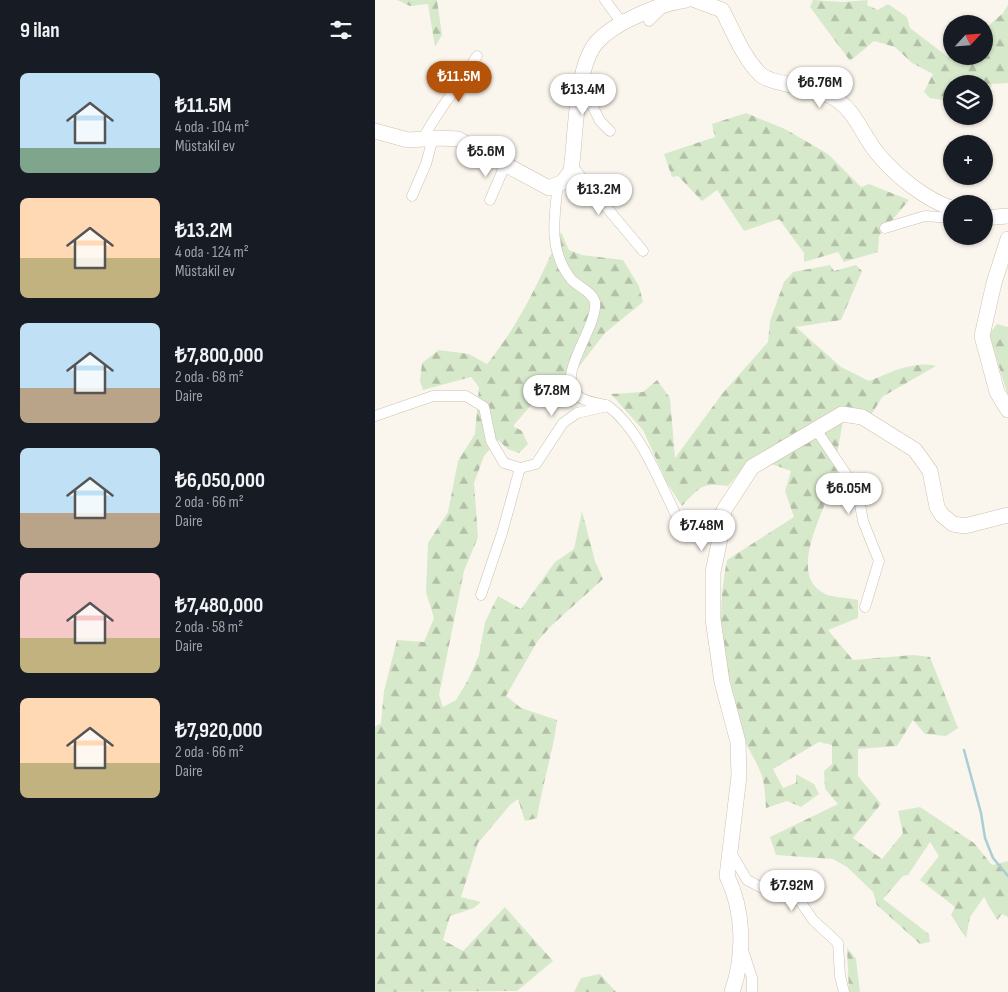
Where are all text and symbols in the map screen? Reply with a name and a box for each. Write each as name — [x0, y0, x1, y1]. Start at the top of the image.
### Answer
north arrow — [943, 15, 993, 65]
map controls — [943, 15, 993, 245]
icon: filters — [327, 16, 355, 44]
text: 9 ilan — [20, 18, 60, 43]
pin: ₺11.5M — [418, 61, 500, 103]
pin: ₺6.76M — [779, 66, 861, 109]
text: ₺11.5M — [438, 67, 480, 86]
text: ₺6.76M — [798, 73, 842, 92]
pin: ₺13.4M — [542, 74, 624, 116]
button: layers — [943, 75, 993, 125]
text: ₺13.4M — [561, 80, 605, 99]
icon: home — [60, 93, 120, 153]
text: ₺11.5M — [175, 93, 231, 118]
text: 4 oda · 104 m² — [175, 118, 249, 137]
button: + — [943, 135, 993, 185]
pin: ₺5.6M — [451, 136, 521, 178]
text: Müstakil ev — [175, 137, 235, 156]
text: ₺5.6M — [467, 142, 505, 161]
pin: ₺13.2M — [558, 174, 640, 216]
text: ₺13.2M — [577, 180, 621, 199]
button: − — [943, 195, 993, 245]
icon: home — [60, 218, 120, 278]
text: ₺13.2M — [175, 218, 232, 243]
text: 4 oda · 124 m² — [175, 243, 249, 262]
text: Müstakil ev — [175, 262, 235, 281]
icon: home — [60, 343, 120, 403]
text: ₺7,800,000 — [175, 343, 263, 368]
text: 2 oda · 68 m² — [175, 368, 244, 387]
pin: ₺7.8M — [517, 374, 587, 417]
text: ₺7.8M — [534, 381, 570, 400]
text: Daire — [175, 387, 203, 406]
icon: home — [60, 468, 120, 528]
text: ₺6,050,000 — [175, 468, 265, 493]
pin: ₺6.05M — [808, 472, 890, 515]
text: ₺6.05M — [827, 479, 871, 498]
text: 2 oda · 66 m² — [175, 493, 244, 512]
pin: ₺7.48M — [661, 510, 743, 552]
text: Daire — [175, 512, 203, 531]
text: ₺7.48M — [680, 516, 724, 535]
icon: home — [60, 593, 120, 653]
text: ₺7,480,000 — [175, 593, 263, 618]
text: 2 oda · 58 m² — [175, 618, 243, 637]
text: Daire — [175, 637, 203, 656]
icon: home — [60, 718, 120, 778]
text: ₺7,920,000 — [175, 718, 262, 743]
text: 2 oda · 66 m² — [175, 743, 244, 762]
text: Daire — [175, 762, 203, 781]
pin: ₺7.92M — [751, 870, 833, 912]
text: ₺7.92M — [771, 876, 813, 895]

